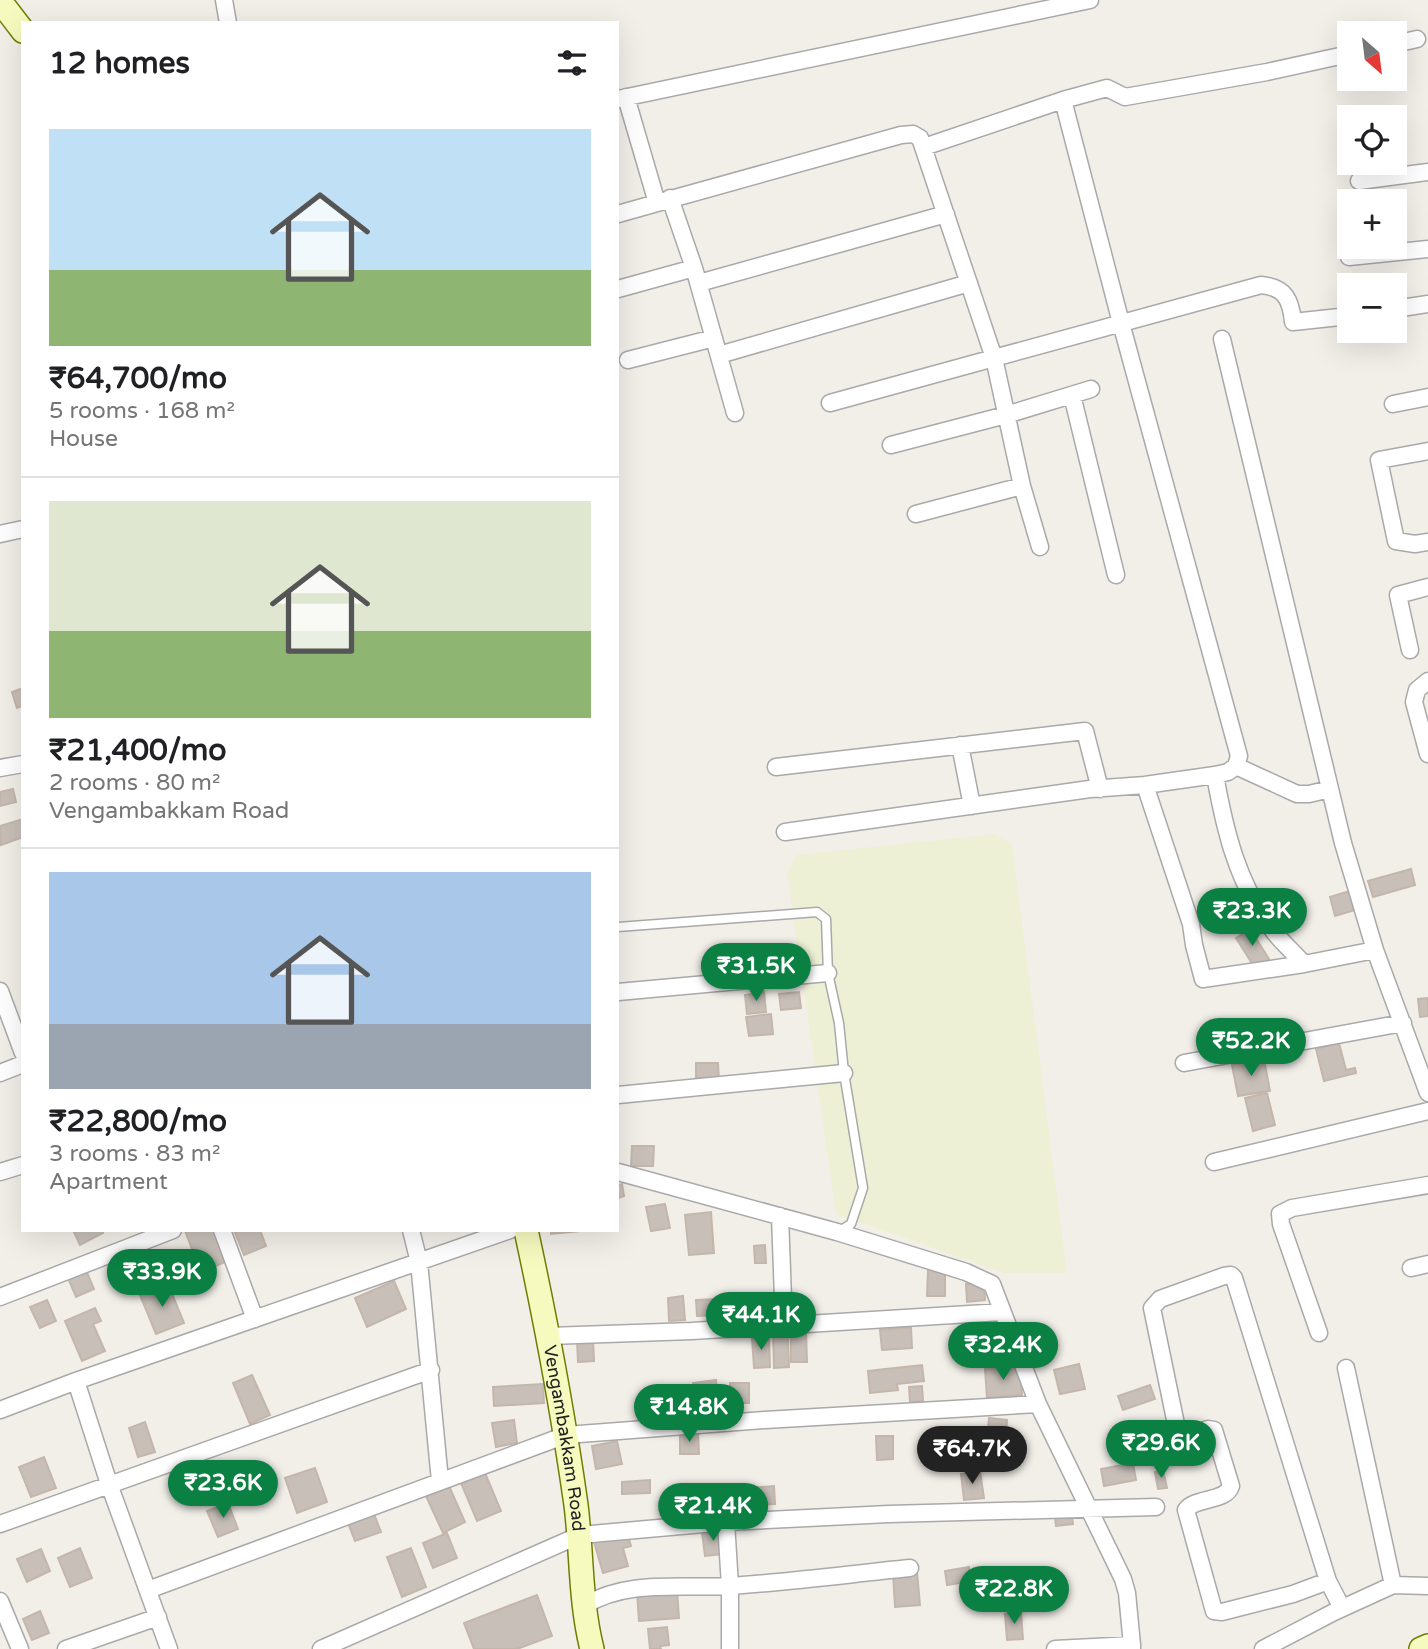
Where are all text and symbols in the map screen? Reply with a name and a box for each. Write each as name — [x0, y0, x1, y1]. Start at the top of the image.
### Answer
north arrow — [1337, 21, 1407, 91]
map controls — [1337, 21, 1407, 343]
icon: filters — [553, 44, 591, 82]
text: 12 homes — [49, 45, 190, 82]
button: locate — [1337, 105, 1407, 175]
icon: home — [257, 174, 383, 300]
button: + — [1337, 189, 1407, 259]
button: − — [1337, 273, 1407, 343]
text: ₹64,700/mo — [49, 360, 227, 397]
text: 5 rooms · 168 m² — [49, 397, 235, 425]
text: House — [49, 425, 118, 453]
icon: home — [257, 546, 383, 672]
text: ₹21,400/mo — [49, 732, 227, 769]
text: 2 rooms · 80 m² — [49, 769, 220, 797]
text: Vengambakkam Road — [49, 797, 289, 825]
pin: ₹23.3K — [1195, 888, 1309, 948]
text: ₹23.3K — [1213, 897, 1291, 925]
icon: home — [257, 917, 383, 1043]
pin: ₹31.5K — [699, 944, 813, 1003]
text: ₹31.5K — [717, 952, 795, 980]
pin: ₹52.2K — [1194, 1018, 1308, 1078]
text: ₹52.2K — [1212, 1027, 1290, 1055]
text: ₹22,800/mo — [49, 1103, 227, 1140]
text: 3 rooms · 83 m² — [49, 1140, 220, 1168]
text: Apartment — [49, 1168, 168, 1196]
pin: ₹33.9K — [105, 1250, 219, 1309]
text: ₹33.9K — [123, 1258, 201, 1286]
pin: ₹44.1K — [704, 1292, 818, 1352]
text: ₹44.1K — [722, 1301, 800, 1329]
pin: ₹32.4K — [946, 1322, 1060, 1382]
text: ₹32.4K — [964, 1331, 1042, 1359]
street label: Vengambakkam Road — [539, 1343, 590, 1532]
pin: ₹14.8K — [632, 1384, 746, 1444]
text: ₹14.8K — [650, 1393, 728, 1421]
pin: ₹29.6K — [1104, 1420, 1218, 1480]
pin: ₹64.7K — [915, 1426, 1029, 1486]
text: ₹29.6K — [1122, 1429, 1200, 1457]
text: ₹64.7K — [933, 1435, 1011, 1463]
pin: ₹23.6K — [166, 1460, 280, 1520]
text: ₹23.6K — [184, 1469, 262, 1497]
pin: ₹21.4K — [656, 1484, 770, 1543]
text: ₹21.4K — [674, 1492, 752, 1520]
pin: ₹22.8K — [957, 1566, 1071, 1626]
text: ₹22.8K — [975, 1575, 1053, 1603]

